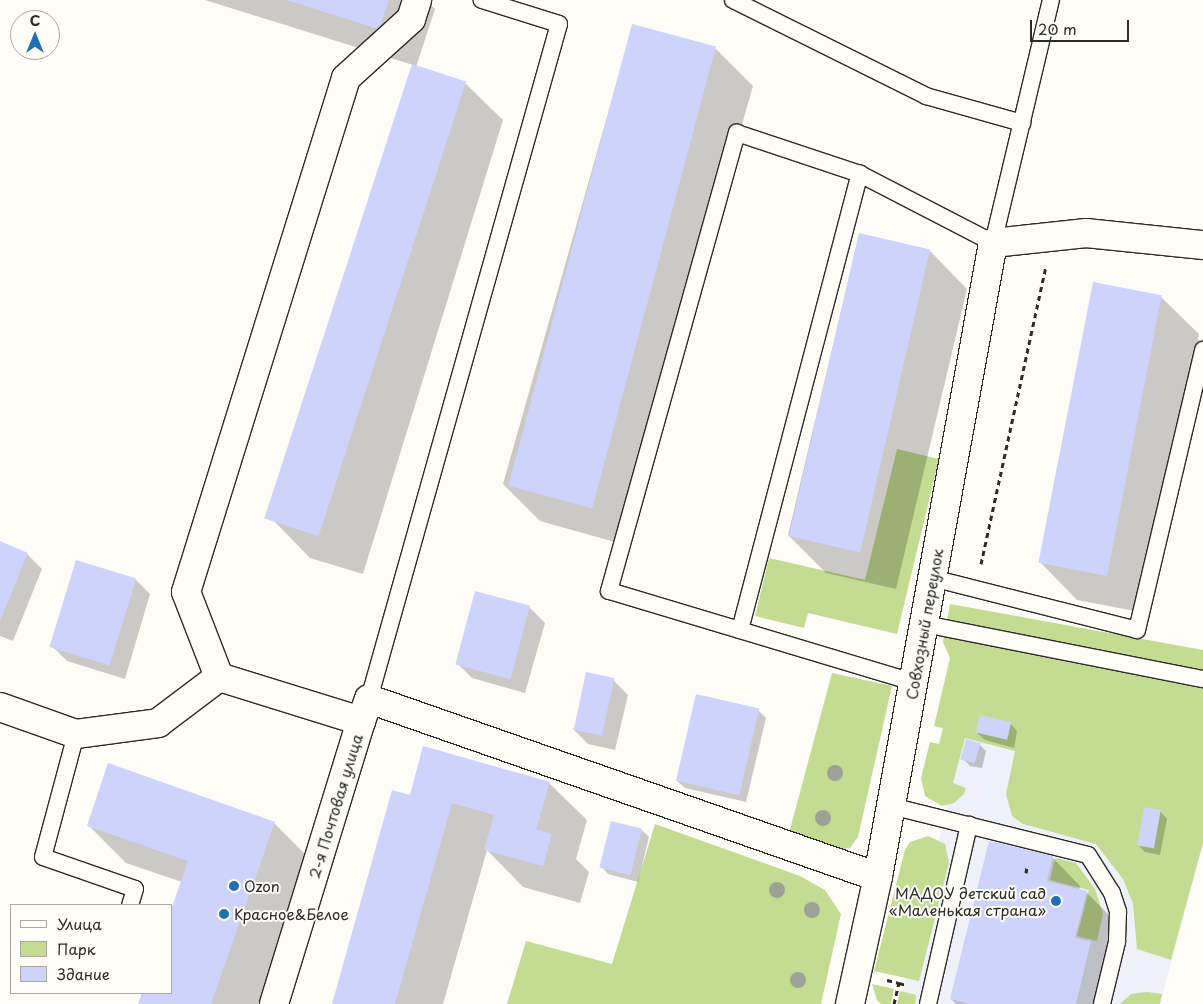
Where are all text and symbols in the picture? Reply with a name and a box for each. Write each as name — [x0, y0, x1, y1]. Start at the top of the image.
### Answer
north arrow — [10, 10, 60, 60]
text: С — [30, 10, 40, 31]
scale bar — [1033, 10, 1132, 42]
text: 20 m — [1038, 17, 1077, 40]
street label: Совхозный переулок — [902, 547, 946, 701]
street label: 2-я Почтовая улица — [304, 731, 366, 881]
place label: Ozon — [244, 877, 280, 895]
marker: Ozon — [228, 880, 240, 892]
place label: МАДОУ детский сад «Маленькая страна» — [889, 883, 1046, 918]
marker: МАДОУ детский сад «Маленькая страна» — [1050, 895, 1062, 907]
legend — [10, 904, 172, 994]
place label: Красное&Белое — [234, 905, 349, 923]
marker: Красное&Белое — [218, 908, 230, 920]
text: Улица — [57, 912, 102, 935]
text: Парк — [57, 937, 96, 960]
text: Здание — [57, 962, 110, 985]

